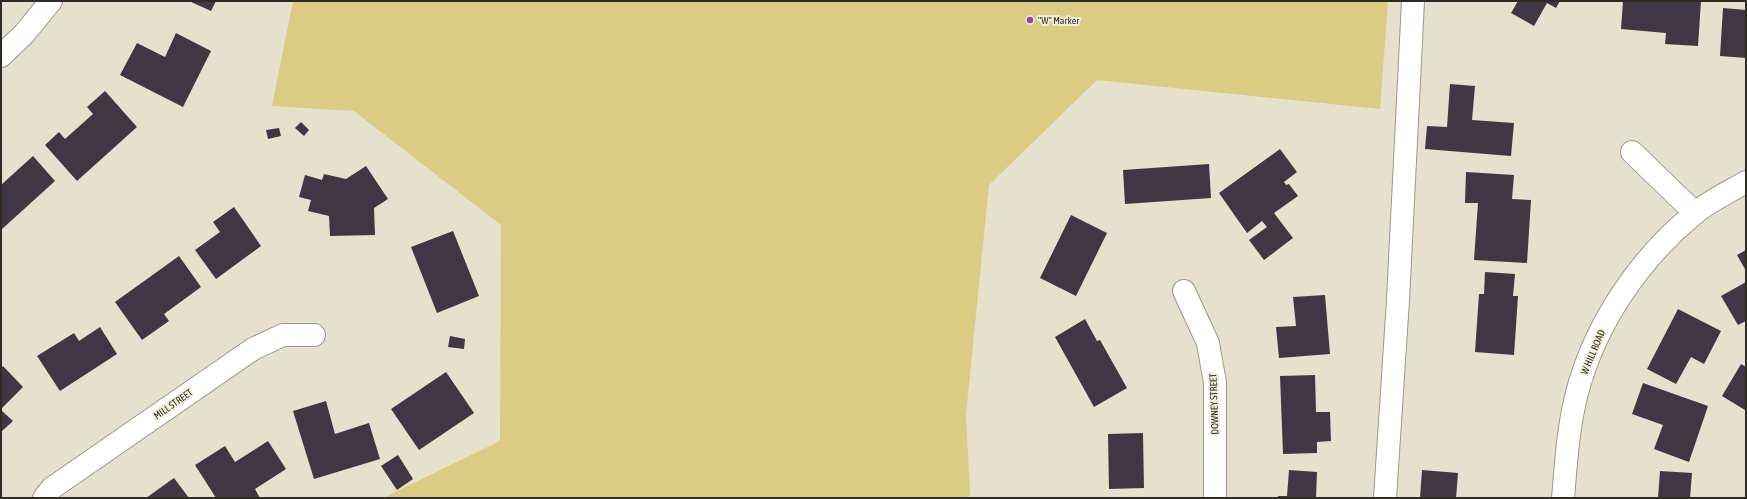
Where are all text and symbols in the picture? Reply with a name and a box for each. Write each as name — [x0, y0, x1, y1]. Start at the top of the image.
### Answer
marker: "W" Marker — [1025, 15, 1035, 25]
place label: "W" Marker — [1038, 15, 1080, 26]
street label: W HILL ROAD — [1579, 328, 1607, 376]
street label: DOWNEY STREET — [1207, 373, 1221, 435]
street label: MILL STREET — [151, 386, 195, 421]

